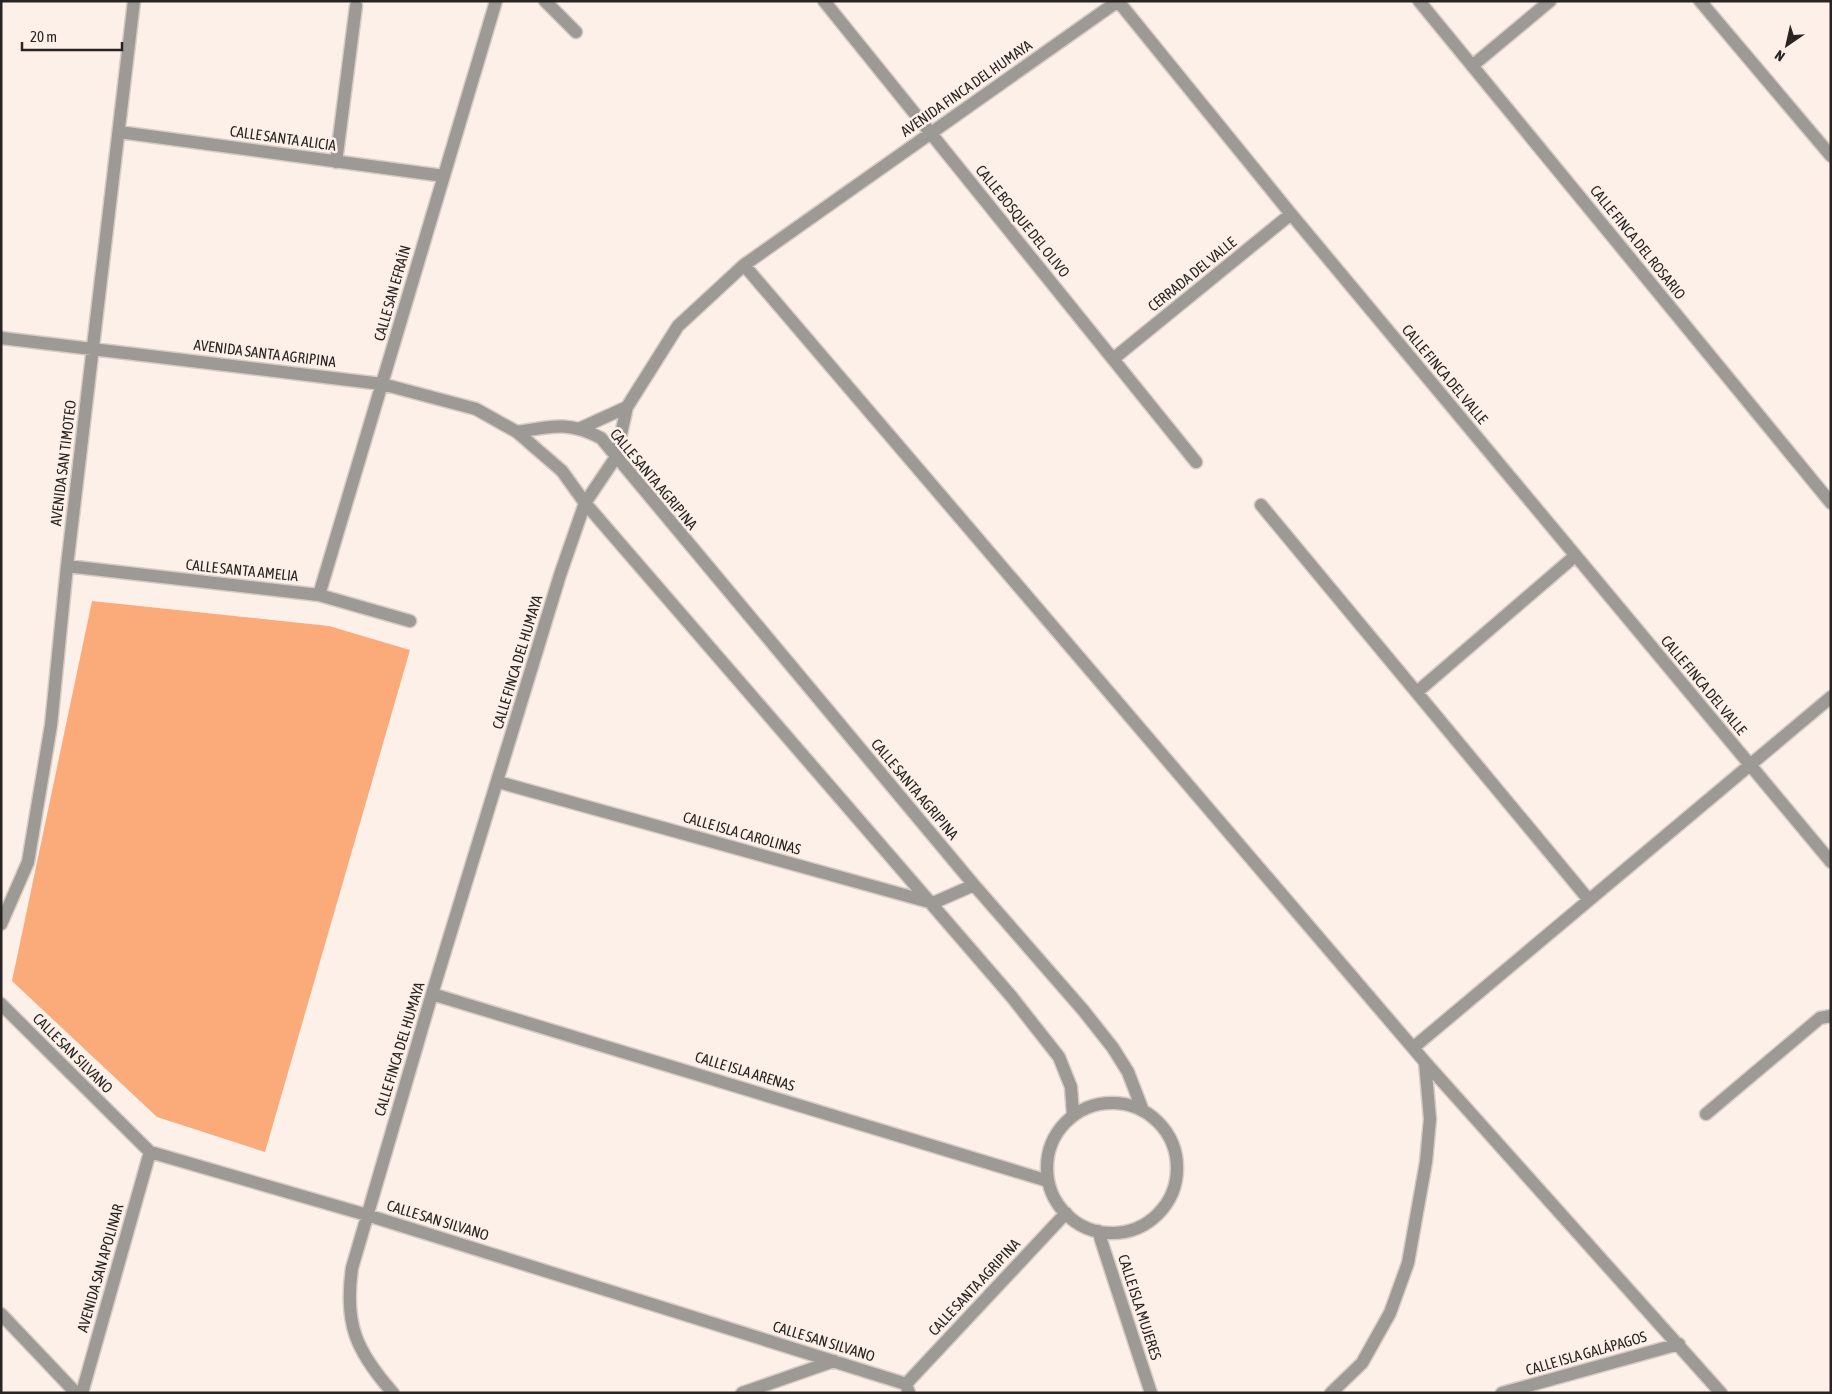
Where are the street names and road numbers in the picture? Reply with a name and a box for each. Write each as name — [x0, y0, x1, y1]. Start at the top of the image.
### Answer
street label: AVENIDA FINCA DEL HUMAYA — [897, 36, 1035, 140]
street label: CALLE SANTA ALICIA — [229, 122, 338, 154]
street label: CALLE BOSQUE DEL OLIVO — [973, 161, 1074, 281]
street label: CALLE FINCA DEL ROSARIO — [1587, 182, 1689, 303]
street label: CERRADA DEL VALLE — [1145, 233, 1240, 315]
street label: CALLE SAN EFRAÍN — [370, 243, 414, 343]
street label: CALLE FINCA DEL VALLE — [1399, 321, 1492, 427]
street label: AVENIDA SANTA AGRIPINA — [193, 336, 338, 370]
street label: AVENIDA SAN TIMOTEO — [47, 399, 79, 527]
street label: CALLE SANTA AGRIPINA — [607, 425, 701, 533]
street label: CALLE SANTA AMELIA — [185, 556, 300, 584]
street label: CALLE FINCA DEL HUMAYA — [489, 592, 546, 731]
street label: CALLE FINCA DEL VALLE — [1658, 632, 1751, 738]
street label: CALLE SANTA AGRIPINA — [868, 735, 962, 843]
street label: CALLE ISLA CAROLINAS — [681, 808, 803, 858]
street label: CALLE FINCA DEL HUMAYA — [371, 979, 428, 1118]
street label: CALLE SAN SILVANO — [30, 1010, 117, 1097]
street label: CALLE ISLA ARENAS — [693, 1048, 797, 1094]
street label: CALLE SAN SILVANO — [385, 1196, 491, 1244]
street label: AVENIDA SAN APOLINAR — [74, 1201, 127, 1334]
street label: CALLE SANTA AGRIPINA — [925, 1235, 1024, 1339]
street label: CALLE ISLA MUJERES — [1115, 1252, 1165, 1362]
street label: CALLE SAN SILVANO — [771, 1317, 877, 1365]
street label: CALLE ISLA GALÁPAGOS — [1524, 1328, 1648, 1378]

